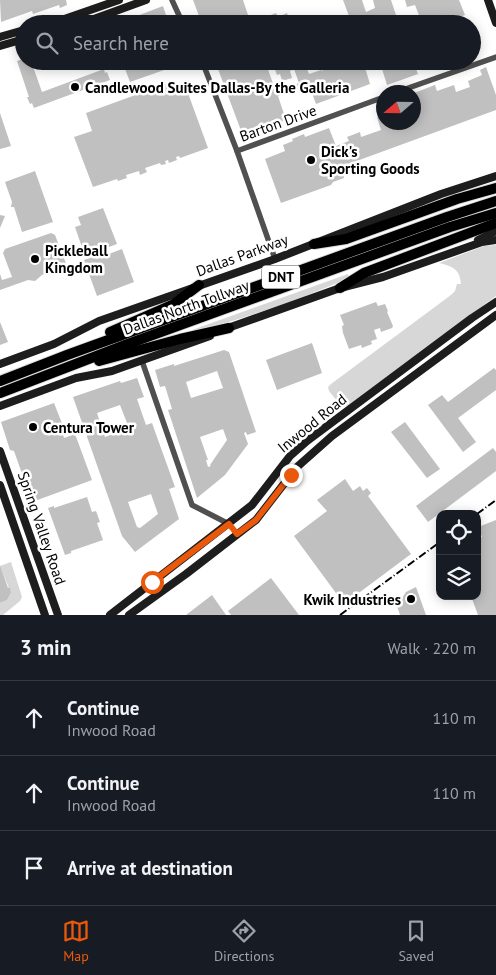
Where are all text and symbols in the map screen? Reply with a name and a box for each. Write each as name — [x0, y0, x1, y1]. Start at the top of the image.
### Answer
search box — [15, 15, 481, 70]
icon: search — [33, 29, 61, 57]
text: Search here — [73, 31, 169, 55]
place label: Candlewood Suites Dallas-By the Galleria — [85, 78, 349, 97]
marker: Candlewood Suites Dallas-By the Galleria — [69, 81, 81, 93]
north arrow — [376, 85, 421, 130]
street label: Barton Drive — [237, 100, 319, 146]
place label: Dick's Sporting Goods — [321, 142, 420, 178]
marker: Dick's Sporting Goods — [305, 154, 317, 166]
street label: Dallas Parkway — [193, 230, 291, 280]
place label: Pickleball Kingdom — [45, 241, 108, 277]
marker: Pickleball Kingdom — [29, 253, 41, 265]
road number: DNT — [262, 266, 300, 288]
street label: Dallas North Tollway — [120, 275, 252, 339]
street label: Inwood Road — [274, 389, 350, 457]
place label: Centura Tower — [43, 418, 135, 437]
marker: Centura Tower — [27, 421, 39, 433]
route end — [280, 464, 303, 487]
street label: Spring Valley Road — [14, 469, 70, 587]
map controls — [436, 510, 481, 600]
button: locate — [436, 510, 481, 555]
button: layers — [436, 555, 481, 600]
route start — [141, 571, 164, 594]
place label: Kwik Industries — [304, 590, 401, 609]
marker: Kwik Industries — [405, 593, 417, 605]
text: 3 min — [20, 634, 71, 661]
text: Walk · 220 m — [387, 638, 476, 658]
text: Continue — [67, 696, 139, 720]
icon: ahead — [20, 704, 48, 732]
text: 110 m — [433, 708, 476, 728]
text: Inwood Road — [67, 720, 156, 740]
text: Continue — [67, 771, 139, 795]
icon: ahead — [20, 779, 48, 807]
text: 110 m — [433, 783, 476, 803]
text: Inwood Road — [67, 795, 156, 815]
icon: arrive — [20, 854, 48, 882]
text: Arrive at destination — [67, 856, 233, 880]
tab: Map — [62, 917, 90, 965]
tab: Directions — [214, 917, 274, 965]
tab: Saved — [398, 917, 434, 965]

